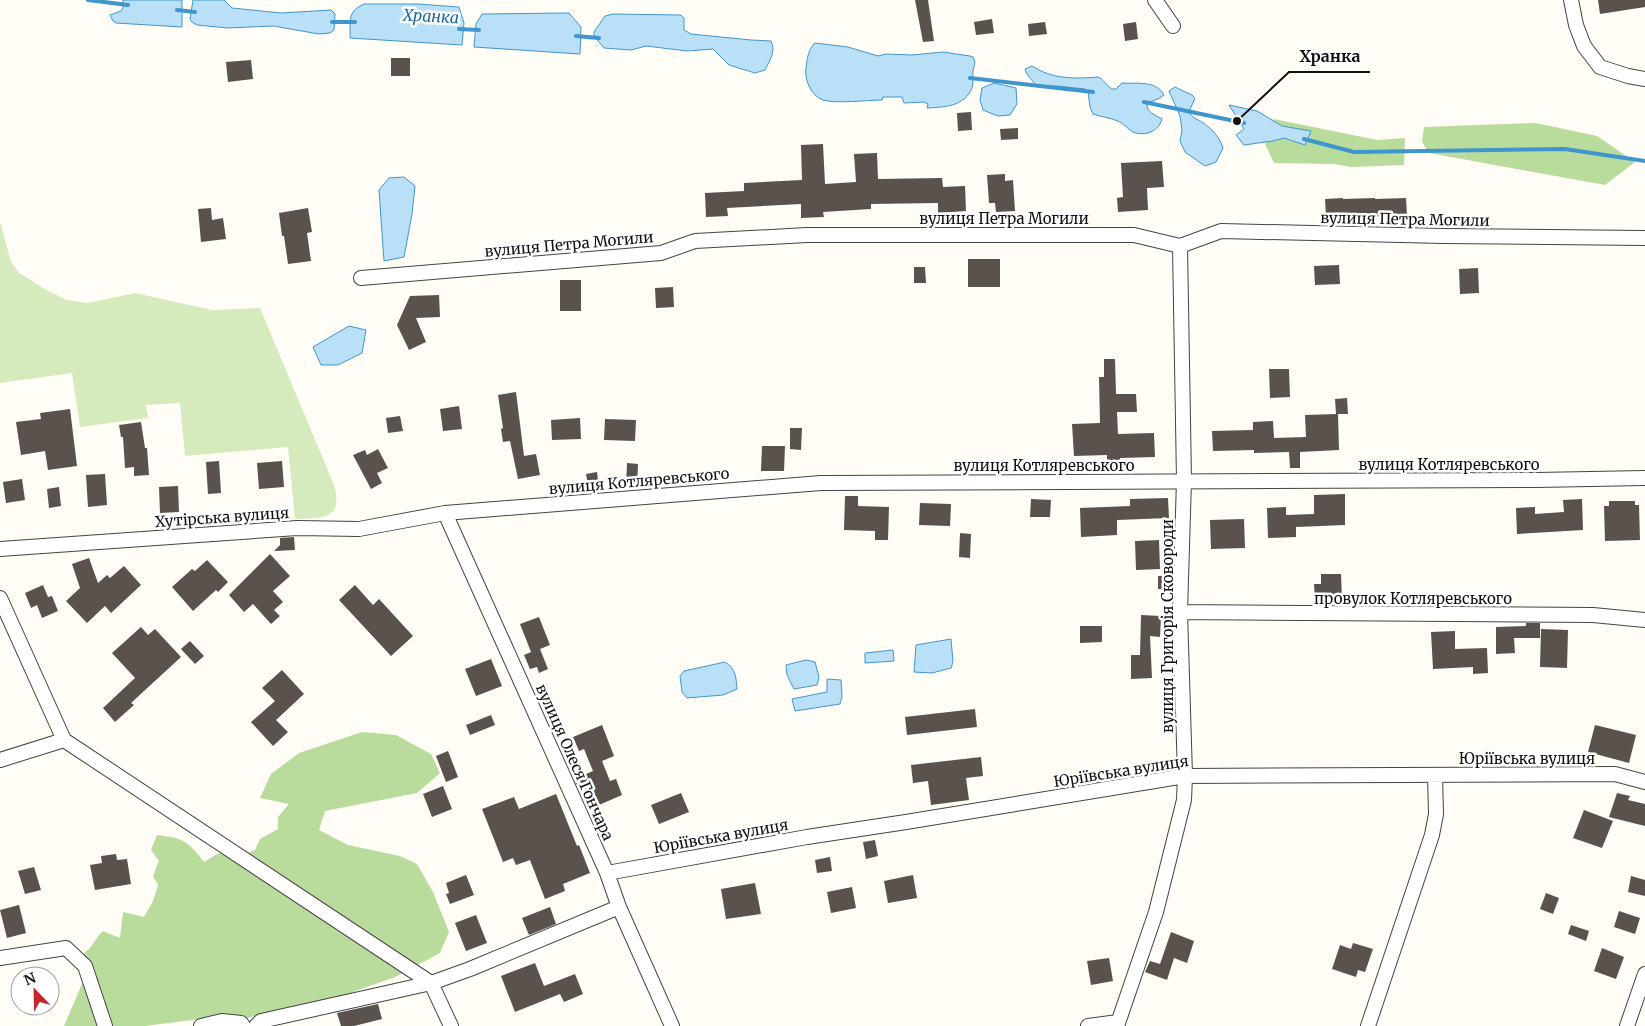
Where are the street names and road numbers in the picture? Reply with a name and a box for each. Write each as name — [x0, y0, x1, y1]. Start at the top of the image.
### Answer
street label: вулиця Петра Могили — [1320, 208, 1490, 230]
street label: вулиця Петра Могили — [919, 209, 1089, 228]
street label: вулиця Петра Могили — [484, 227, 654, 261]
street label: вулиця Котляревського — [1358, 455, 1540, 474]
street label: вулиця Котляревського — [953, 456, 1135, 475]
street label: вулиця Котляревського — [548, 464, 730, 498]
street label: Хутірська вулиця — [154, 503, 290, 531]
street label: вулиця Григорія Сковороди — [1158, 519, 1177, 733]
street label: провулок Котляревського — [1314, 589, 1512, 608]
street label: вулиця Олеся Гончара — [532, 681, 618, 843]
street label: Юріївська вулиця — [1459, 749, 1595, 768]
street label: Юріївська вулиця — [1052, 751, 1190, 791]
street label: Юріївська вулиця — [652, 815, 790, 857]

